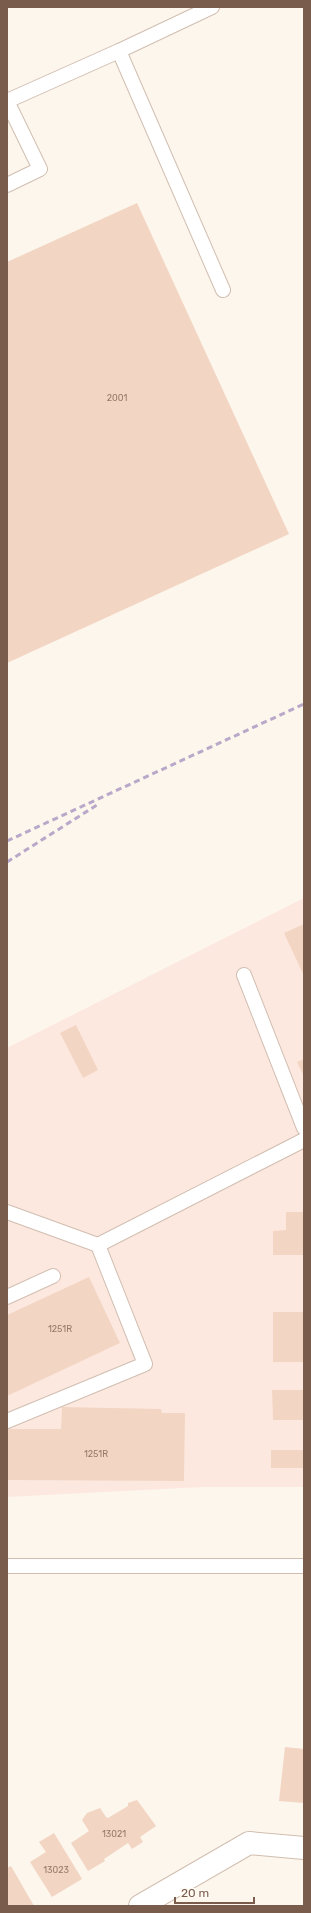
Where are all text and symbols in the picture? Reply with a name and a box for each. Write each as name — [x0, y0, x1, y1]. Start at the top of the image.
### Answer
house number: 2001 — [107, 393, 127, 403]
house number: 1251R — [48, 1324, 72, 1334]
house number: 1251R — [84, 1449, 108, 1459]
house number: 13021 — [102, 1829, 126, 1839]
house number: 13023 — [43, 1865, 69, 1875]
scale bar — [175, 1879, 254, 1905]
text: 20 m — [181, 1886, 209, 1900]

